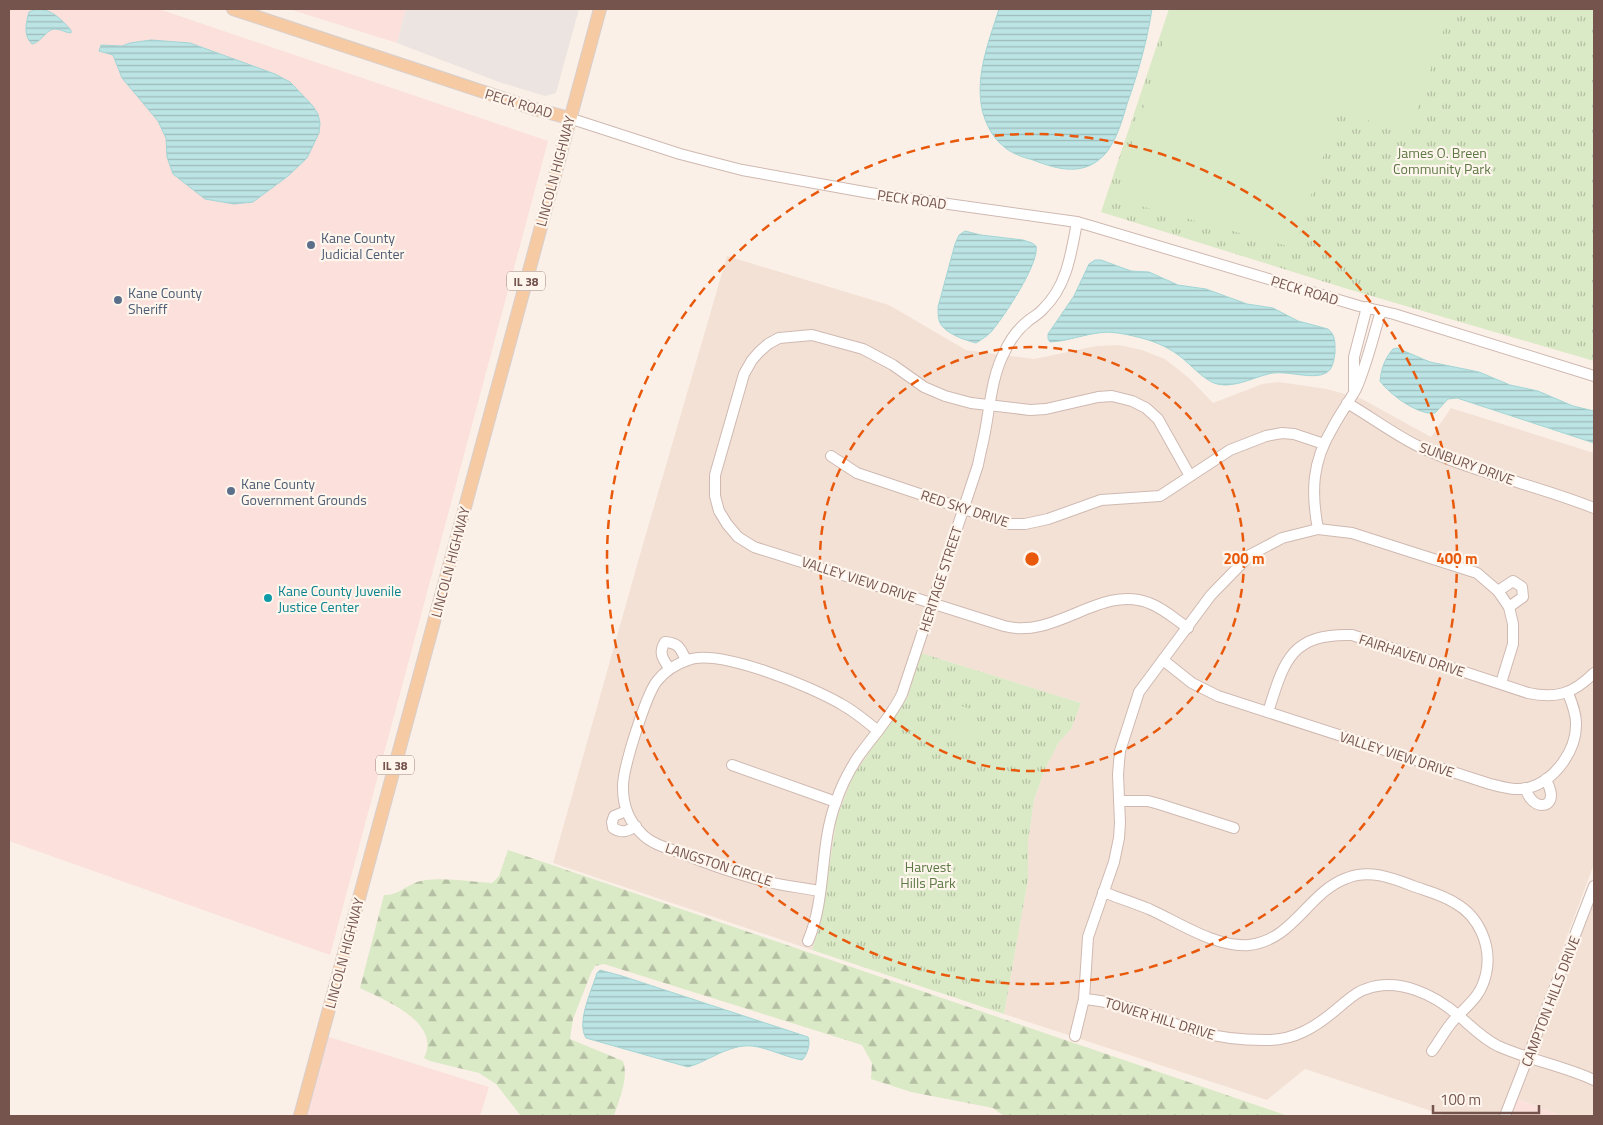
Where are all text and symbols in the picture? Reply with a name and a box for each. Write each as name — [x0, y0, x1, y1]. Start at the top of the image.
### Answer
street label: PECK ROAD — [483, 83, 555, 123]
street label: LINCOLN HIGHWAY — [530, 113, 580, 229]
park label: James O. Breen Community Park — [1393, 142, 1491, 179]
street label: PECK ROAD — [876, 184, 948, 214]
place label: Kane County Judicial Center — [321, 227, 404, 264]
marker: Kane County Judicial Center — [305, 239, 317, 251]
street label: PECK ROAD — [1269, 270, 1341, 310]
road number: IL 38 — [507, 272, 545, 290]
place label: Kane County Sheriff — [128, 282, 202, 319]
marker: Kane County Sheriff — [112, 294, 124, 306]
street label: SUNBURY DRIVE — [1417, 436, 1518, 490]
place label: Kane County Government Grounds — [241, 473, 367, 510]
street label: RED SKY DRIVE — [918, 484, 1012, 532]
marker: Kane County Government Grounds — [225, 485, 237, 497]
street label: LINCOLN HIGHWAY — [425, 504, 475, 620]
street label: HERITAGE STREET — [913, 523, 967, 635]
text: 200 m — [1223, 547, 1265, 570]
text: 400 m — [1436, 547, 1478, 570]
centre of rings — [1023, 550, 1041, 568]
street label: VALLEY VIEW DRIVE — [799, 551, 919, 608]
place label: Kane County Juvenile Justice Center — [278, 580, 401, 617]
marker: Kane County Juvenile Justice Center — [262, 592, 274, 604]
street label: FAIRHAVEN DRIVE — [1356, 628, 1468, 682]
street label: VALLEY VIEW DRIVE — [1337, 726, 1457, 783]
road number: IL 38 — [376, 756, 414, 774]
street label: LANGSTON CIRCLE — [663, 837, 775, 891]
park label: Harvest Hills Park — [900, 856, 956, 893]
street label: LINCOLN HIGHWAY — [319, 895, 369, 1011]
street label: CAMPTON HILLS DRIVE — [1515, 932, 1585, 1070]
street label: TOWER HILL DRIVE — [1102, 991, 1218, 1045]
scale bar — [1433, 1082, 1539, 1114]
text: 100 m — [1440, 1088, 1481, 1111]

